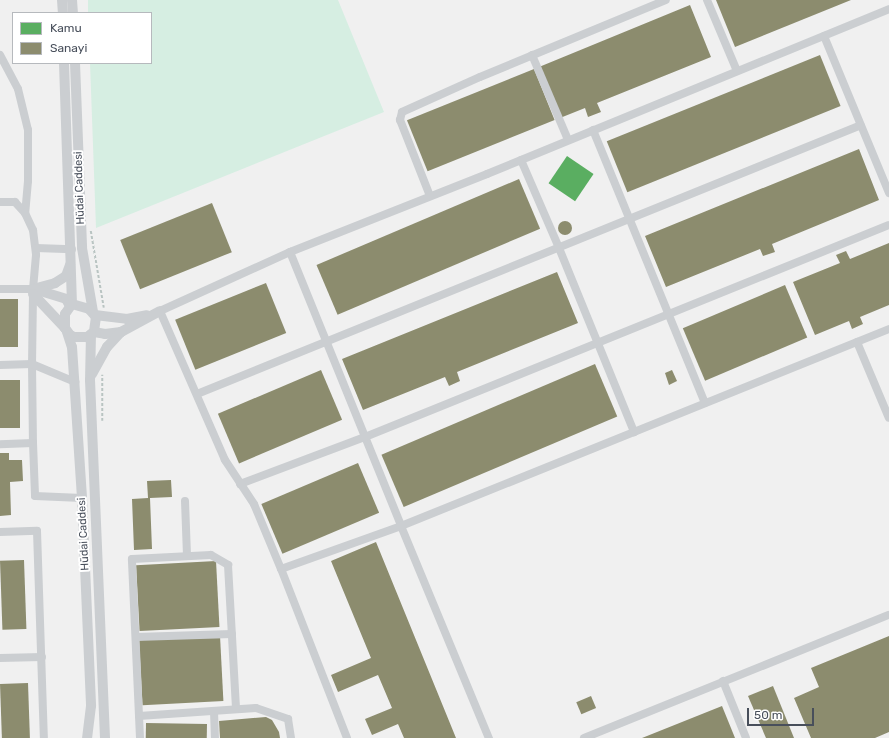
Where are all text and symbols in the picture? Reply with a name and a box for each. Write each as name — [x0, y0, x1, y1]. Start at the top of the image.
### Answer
legend — [12, 12, 152, 64]
text: Kamu — [50, 21, 82, 35]
text: Sanayi — [50, 41, 87, 55]
street label: Hüdai Caddesi — [72, 151, 88, 225]
street label: Hüdai Caddesi — [75, 497, 93, 571]
scale bar — [749, 700, 816, 726]
text: 50 m — [754, 708, 782, 722]

